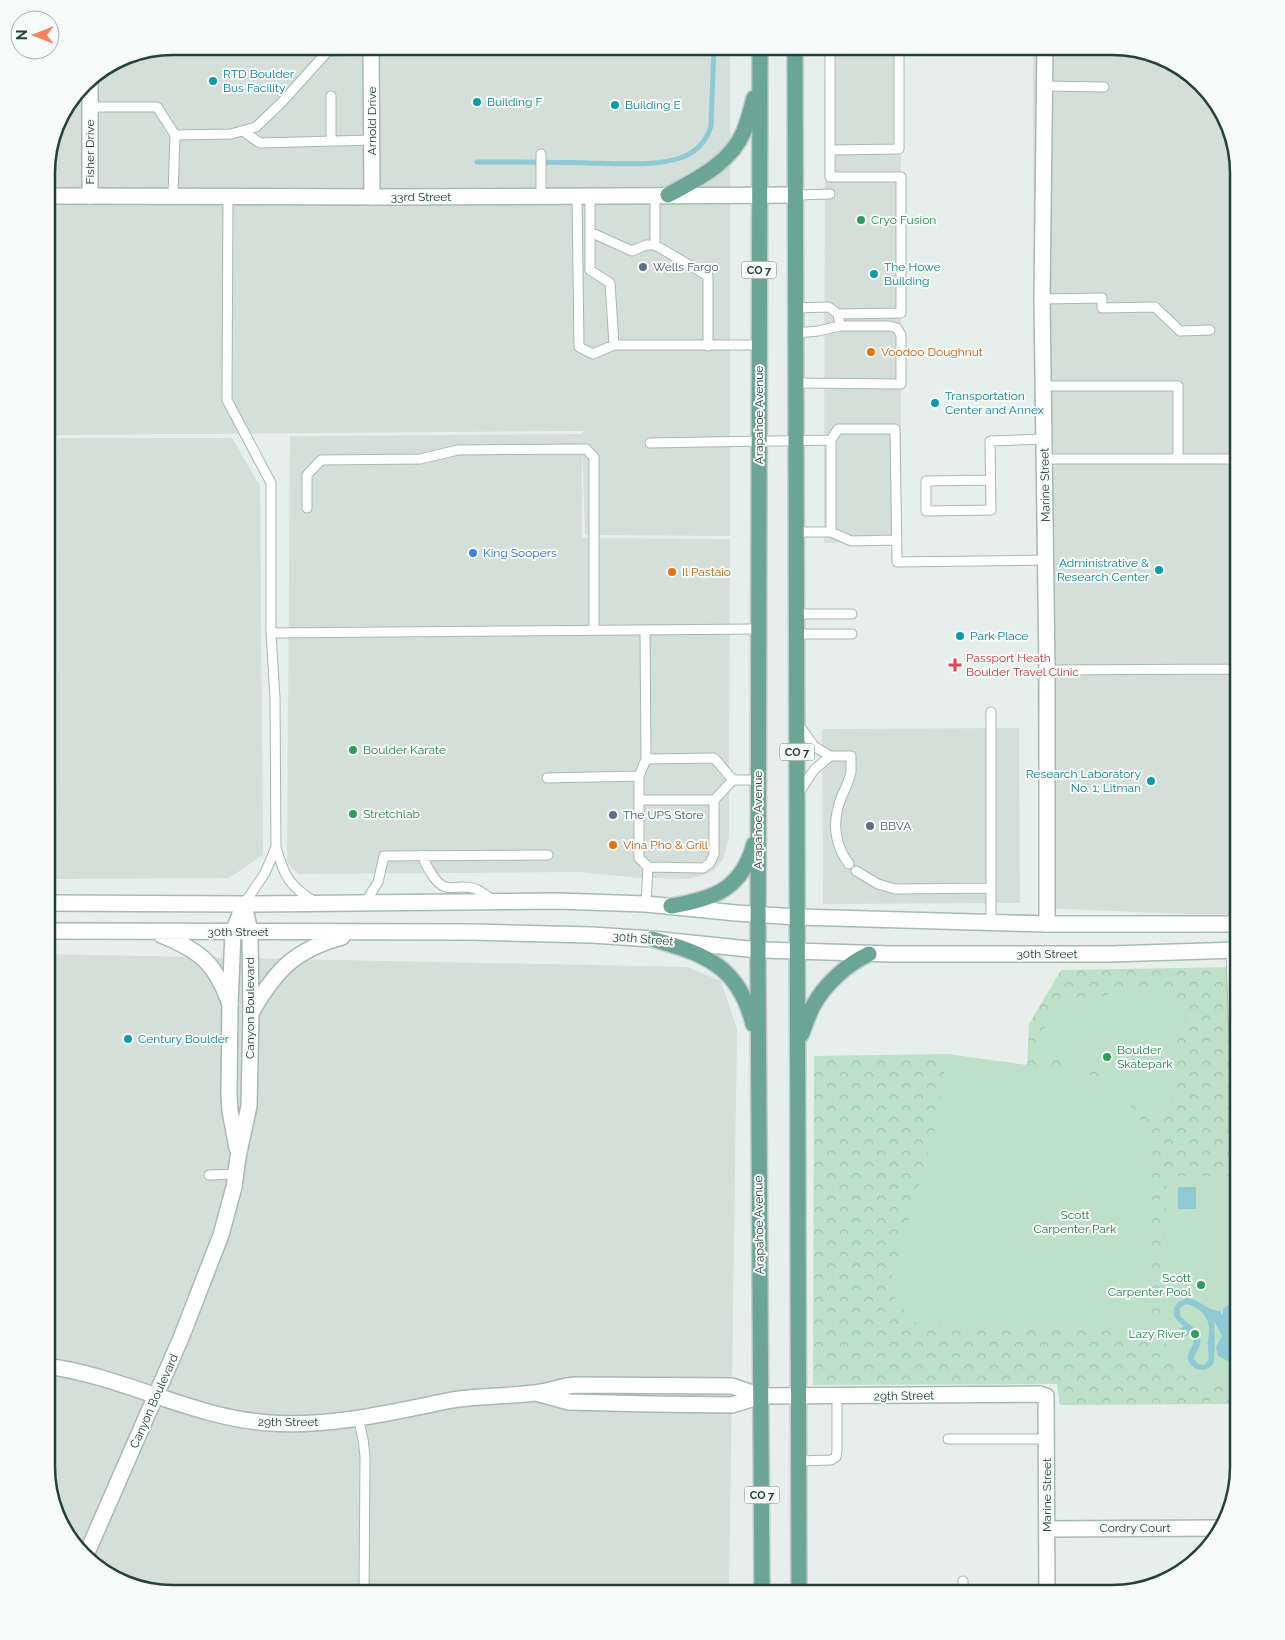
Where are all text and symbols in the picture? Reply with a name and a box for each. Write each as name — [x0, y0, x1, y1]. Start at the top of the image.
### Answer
north arrow — [10, 10, 60, 60]
text: N — [14, 30, 30, 40]
place label: RTD Boulder Bus Facility — [223, 67, 295, 95]
marker: RTD Boulder Bus Facility — [207, 75, 219, 87]
street label: Arnold Drive — [365, 87, 379, 155]
place label: Building F — [487, 95, 543, 109]
marker: Building F — [471, 96, 483, 108]
place label: Building E — [625, 98, 681, 112]
marker: Building E — [609, 99, 621, 111]
street label: Fisher Drive — [83, 119, 97, 185]
street label: 33rd Street — [391, 190, 451, 204]
place label: Cryo Fusion — [871, 213, 936, 227]
marker: Cryo Fusion — [855, 214, 867, 226]
place label: Wells Fargo — [653, 260, 719, 274]
place label: The Howe Building — [884, 260, 941, 288]
marker: Wells Fargo — [637, 261, 649, 273]
road number: CO 7 — [742, 262, 776, 278]
marker: The Howe Building — [868, 268, 880, 280]
place label: Voodoo Doughnut — [881, 345, 983, 359]
marker: Voodoo Doughnut — [865, 346, 877, 358]
street label: Arapahoe Avenue — [752, 366, 766, 464]
place label: Transportation Center and Annex — [945, 389, 1044, 417]
marker: Transportation Center and Annex — [929, 397, 941, 409]
street label: Marine Street — [1037, 448, 1053, 522]
place label: King Soopers — [483, 546, 557, 560]
marker: King Soopers — [467, 547, 479, 559]
place label: Administrative & Research Center — [1057, 556, 1150, 584]
marker: Administrative & Research Center — [1153, 564, 1165, 576]
place label: Il Pastaio — [682, 565, 731, 579]
marker: Il Pastaio — [666, 566, 678, 578]
place label: Park Place — [970, 629, 1028, 643]
marker: Park Place — [954, 630, 966, 642]
place label: Passport Heath Boulder Travel Clinic — [966, 651, 1079, 679]
marker: Passport Heath Boulder Travel Clinic — [948, 658, 962, 672]
place label: Boulder Karate — [363, 743, 446, 757]
marker: Boulder Karate — [347, 744, 359, 756]
road number: CO 7 — [780, 744, 814, 760]
place label: Research Laboratory No. 1; Litman — [1026, 767, 1141, 795]
street label: Arapahoe Avenue — [751, 771, 765, 869]
marker: Research Laboratory No. 1; Litman — [1145, 775, 1157, 787]
place label: Stretchlab — [363, 807, 420, 821]
marker: Stretchlab — [347, 808, 359, 820]
place label: The UPS Store — [623, 808, 704, 822]
marker: The UPS Store — [607, 809, 619, 821]
place label: BBVA — [880, 819, 911, 833]
marker: BBVA — [864, 820, 876, 832]
place label: Vina Pho & Grill — [623, 838, 709, 852]
marker: Vina Pho & Grill — [607, 839, 619, 851]
street label: 30th Street — [207, 925, 269, 939]
street label: 30th Street — [612, 929, 674, 949]
street label: 30th Street — [1016, 947, 1078, 961]
street label: Canyon Boulevard — [243, 957, 257, 1059]
place label: Century Boulder — [138, 1032, 230, 1046]
marker: Century Boulder — [122, 1033, 134, 1045]
place label: Boulder Skatepark — [1117, 1043, 1173, 1071]
marker: Boulder Skatepark — [1101, 1051, 1113, 1063]
street label: Arapahoe Avenue — [751, 1176, 767, 1274]
park label: Scott Carpenter Park — [1034, 1208, 1117, 1236]
place label: Scott Carpenter Pool — [1108, 1271, 1192, 1299]
marker: Scott Carpenter Pool — [1195, 1279, 1207, 1291]
place label: Lazy River — [1128, 1327, 1186, 1341]
marker: Lazy River — [1189, 1328, 1201, 1340]
street label: Canyon Boulevard — [127, 1352, 181, 1450]
street label: 29th Street — [874, 1388, 934, 1404]
street label: 29th Street — [258, 1415, 318, 1429]
street label: Marine Street — [1040, 1458, 1054, 1532]
road number: CO 7 — [744, 1486, 780, 1504]
street label: Cordry Court — [1099, 1521, 1171, 1535]

